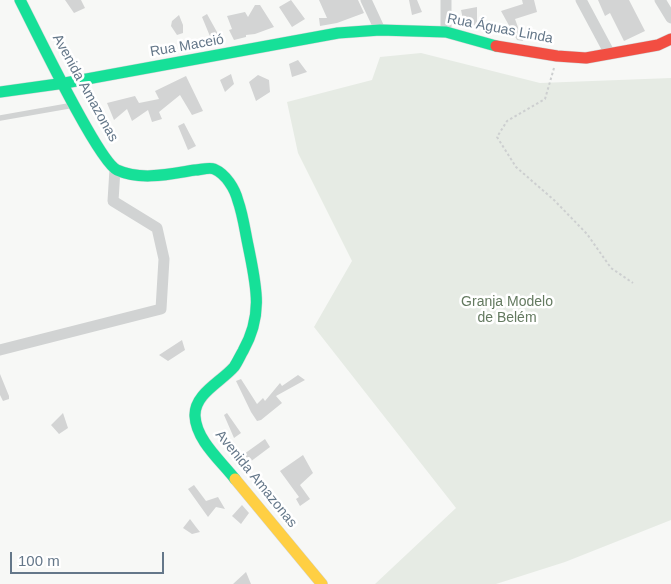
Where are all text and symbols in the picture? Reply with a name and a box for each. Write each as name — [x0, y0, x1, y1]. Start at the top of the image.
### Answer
street label: Rua Águas Linda — [446, 11, 554, 47]
street label: Avenida Amazonas — [48, 31, 122, 145]
street label: Rua Maceió — [149, 31, 225, 61]
park label: Granja Modelo de Belém — [461, 294, 553, 326]
street label: Avenida Amazonas — [212, 427, 300, 531]
scale bar — [12, 542, 166, 574]
text: 100 m — [18, 552, 60, 569]

